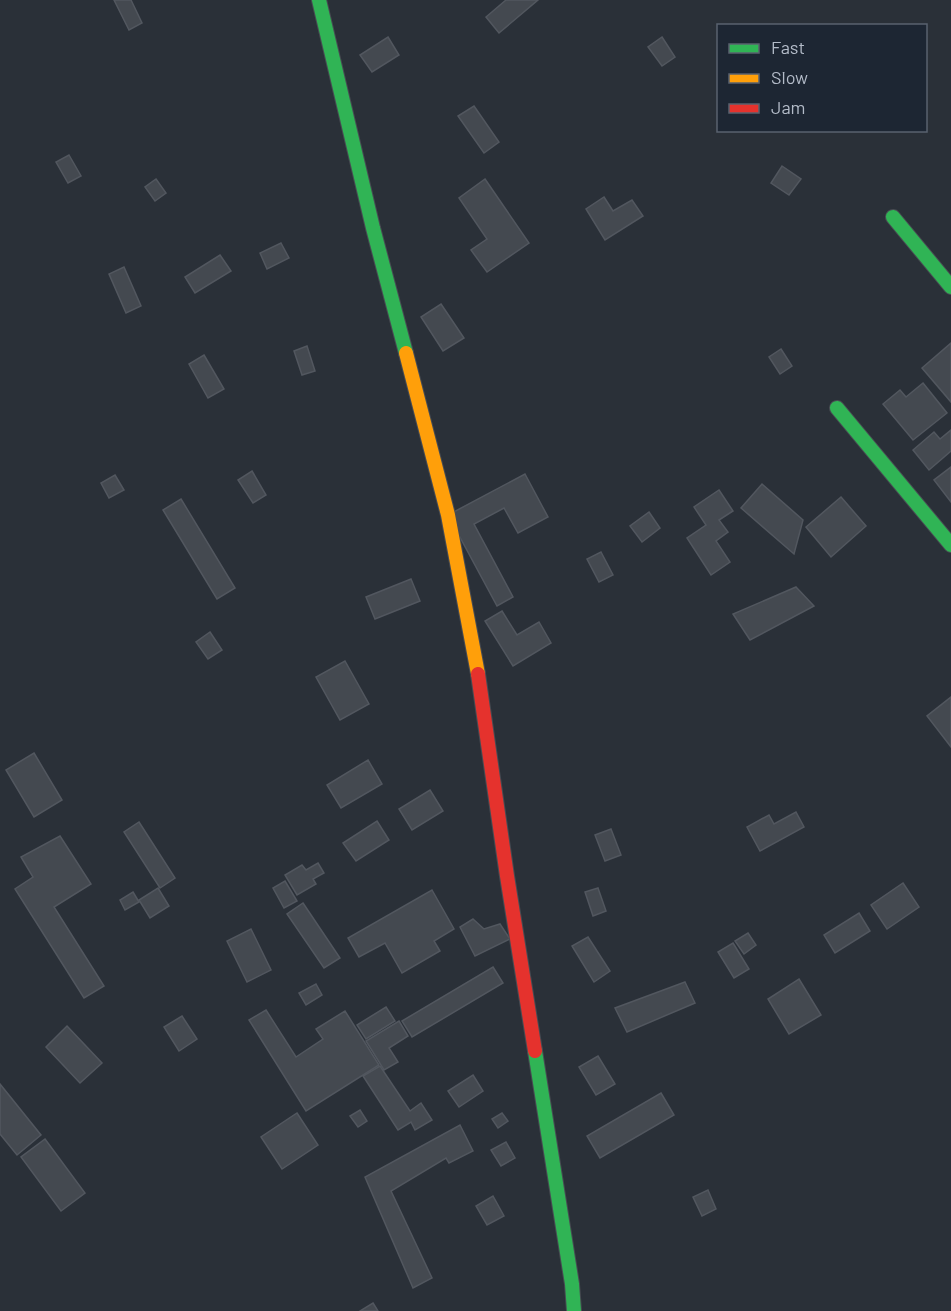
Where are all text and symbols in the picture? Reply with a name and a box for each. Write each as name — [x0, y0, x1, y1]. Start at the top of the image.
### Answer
legend — [717, 24, 927, 132]
text: Fast — [771, 36, 805, 58]
text: Slow — [771, 66, 808, 88]
text: Jam — [771, 96, 805, 118]

